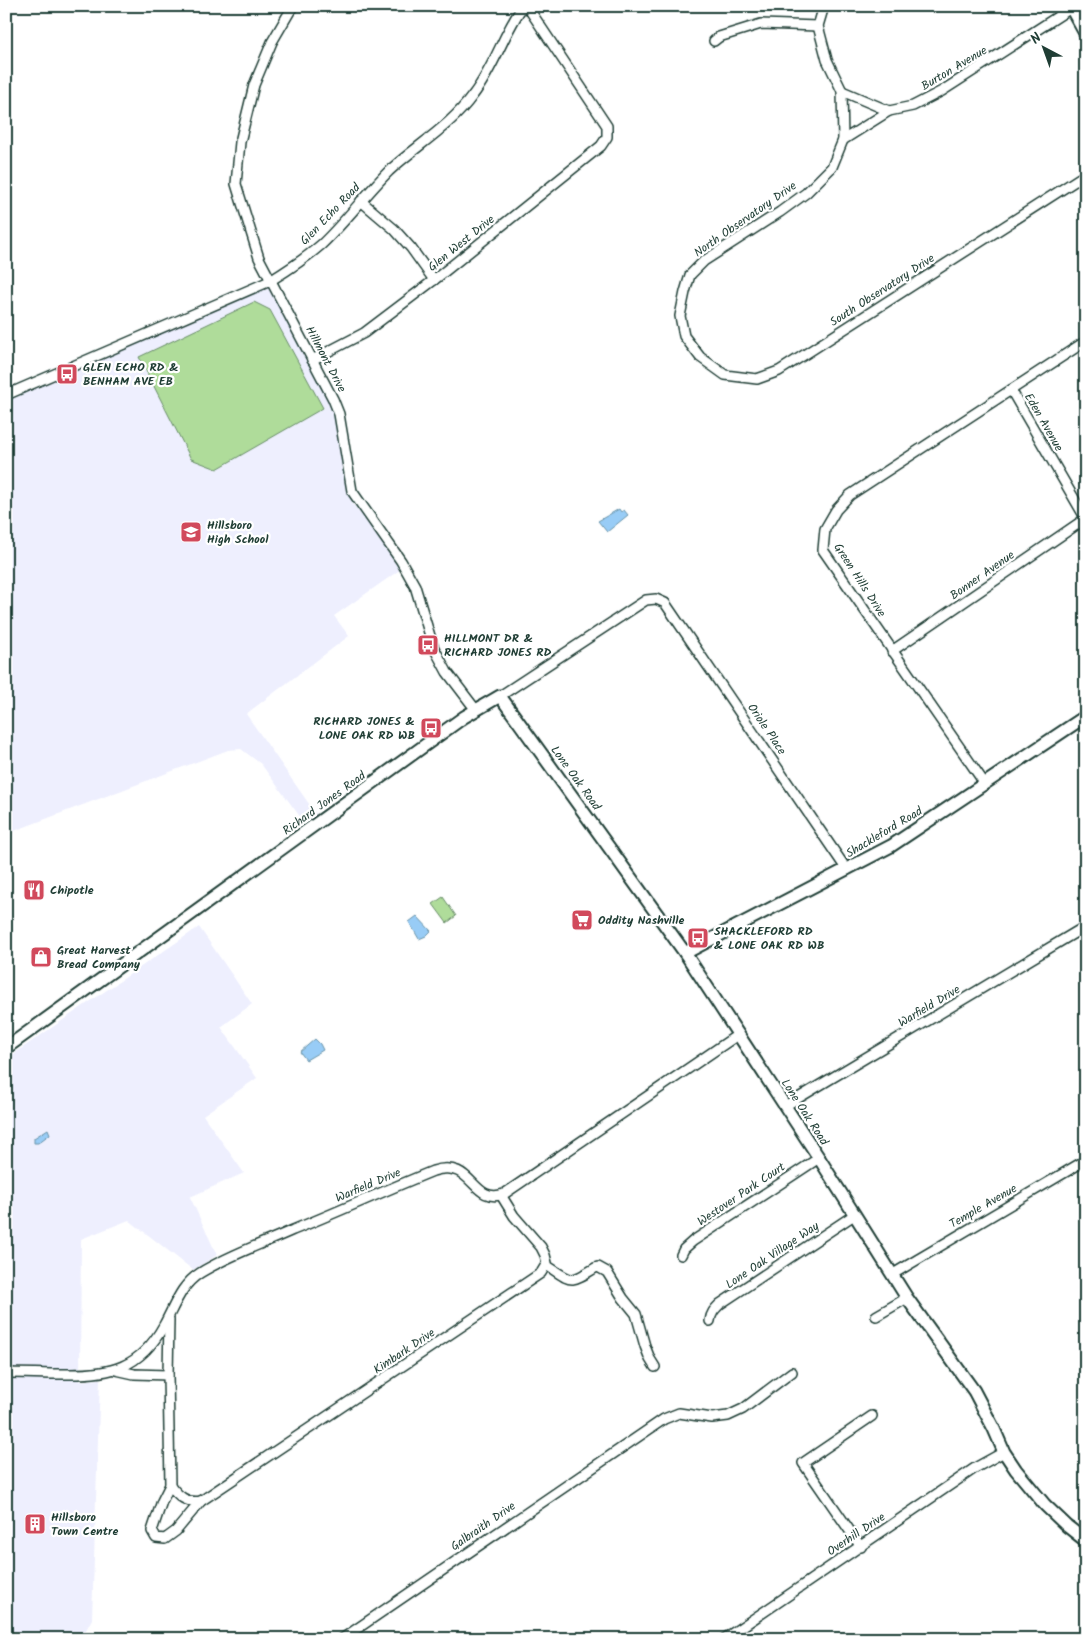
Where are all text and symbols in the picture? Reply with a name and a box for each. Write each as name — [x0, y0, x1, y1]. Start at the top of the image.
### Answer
north arrow — [1020, 22, 1070, 72]
text: N — [1026, 28, 1047, 50]
street label: Burton Avenue — [918, 41, 991, 96]
street label: North Observatory Drive — [690, 176, 801, 262]
street label: Glen Echo Road — [296, 178, 366, 250]
street label: Glen West Drive — [424, 210, 499, 276]
street label: South Observatory Drive — [826, 249, 939, 332]
street label: Hillmont Drive — [300, 323, 351, 396]
place label: GLEN ECHO RD & BENHAM AVE EB — [83, 358, 179, 391]
bus stop icon: GLEN ECHO RD & BENHAM AVE EB — [55, 362, 79, 386]
street label: Eden Avenue — [1019, 389, 1068, 456]
place label: Hillsboro High School — [207, 516, 269, 549]
school or university icon: Hillsboro High School — [179, 520, 203, 544]
street label: Green Hills Drive — [828, 539, 891, 622]
street label: Bonner Avenue — [946, 546, 1019, 605]
place label: HILLMONT DR & RICHARD JONES RD — [444, 629, 551, 662]
bus stop icon: HILLMONT DR & RICHARD JONES RD — [416, 633, 440, 657]
street label: Oriole Place — [742, 700, 791, 759]
place label: RICHARD JONES & LONE OAK RD WB — [313, 712, 415, 745]
bus stop icon: RICHARD JONES & LONE OAK RD WB — [419, 716, 443, 740]
street label: Lone Oak Road — [546, 742, 606, 815]
street label: Richard Jones Road — [279, 766, 371, 840]
street label: Shackleford Road — [842, 801, 927, 863]
restaurant icon: Chipotle — [22, 878, 46, 902]
place label: Chipotle — [50, 881, 94, 900]
supermarket icon: Oddity Nashville — [570, 908, 594, 932]
place label: Oddity Nashville — [598, 911, 684, 930]
place label: SHACKLEFORD RD & LONE OAK RD WB — [714, 922, 824, 955]
bus stop icon: SHACKLEFORD RD & LONE OAK RD WB — [686, 926, 710, 950]
place label: Great Harvest Bread Company — [57, 941, 141, 974]
shop icon: Great Harvest Bread Company — [29, 945, 53, 969]
street label: Warfield Drive — [895, 980, 964, 1032]
street label: Lone Oak Road — [776, 1075, 834, 1150]
street label: Westover Park Court — [693, 1158, 789, 1231]
street label: Warfield Drive — [332, 1163, 404, 1208]
street label: Temple Avenue — [946, 1179, 1021, 1234]
street label: Lone Oak Village Way — [722, 1217, 823, 1294]
street label: Kimbark Drive — [370, 1323, 439, 1379]
street label: Galbraith Drive — [447, 1497, 520, 1556]
place label: Hillsboro Town Centre — [51, 1508, 118, 1541]
street label: Overhill Drive — [823, 1508, 890, 1561]
building icon: Hillsboro Town Centre — [23, 1512, 47, 1536]

